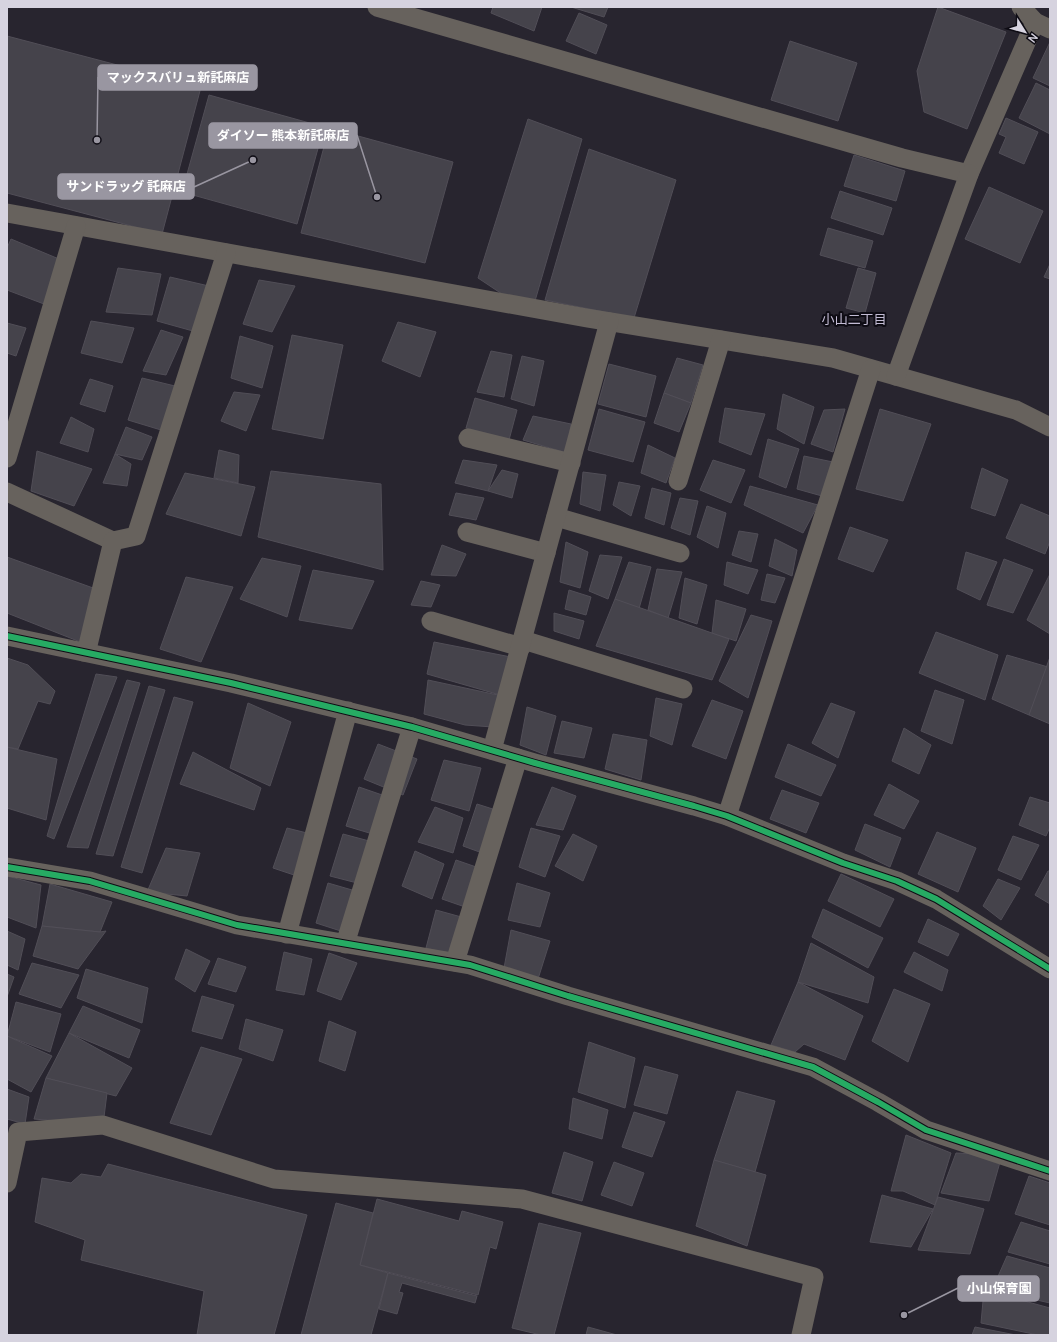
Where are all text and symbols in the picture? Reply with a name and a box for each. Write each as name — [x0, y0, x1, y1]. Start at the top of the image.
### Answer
north arrow — [1005, 12, 1045, 52]
text: N — [1025, 31, 1042, 46]
callout: マックスバリュ新託麻店 — [98, 65, 257, 90]
text: マックスバリュ新託麻店 — [107, 68, 249, 86]
callout: ダイソー 熊本新託麻店 — [209, 123, 357, 148]
text: ダイソー 熊本新託麻店 — [217, 126, 349, 144]
callout: サンドラッグ 託麻店 — [58, 174, 194, 199]
text: サンドラッグ 託麻店 — [66, 177, 186, 195]
district label: 小山二丁目 — [821, 310, 887, 328]
callout: 小山保育園 — [958, 1276, 1039, 1301]
text: 小山保育園 — [966, 1279, 1032, 1297]

